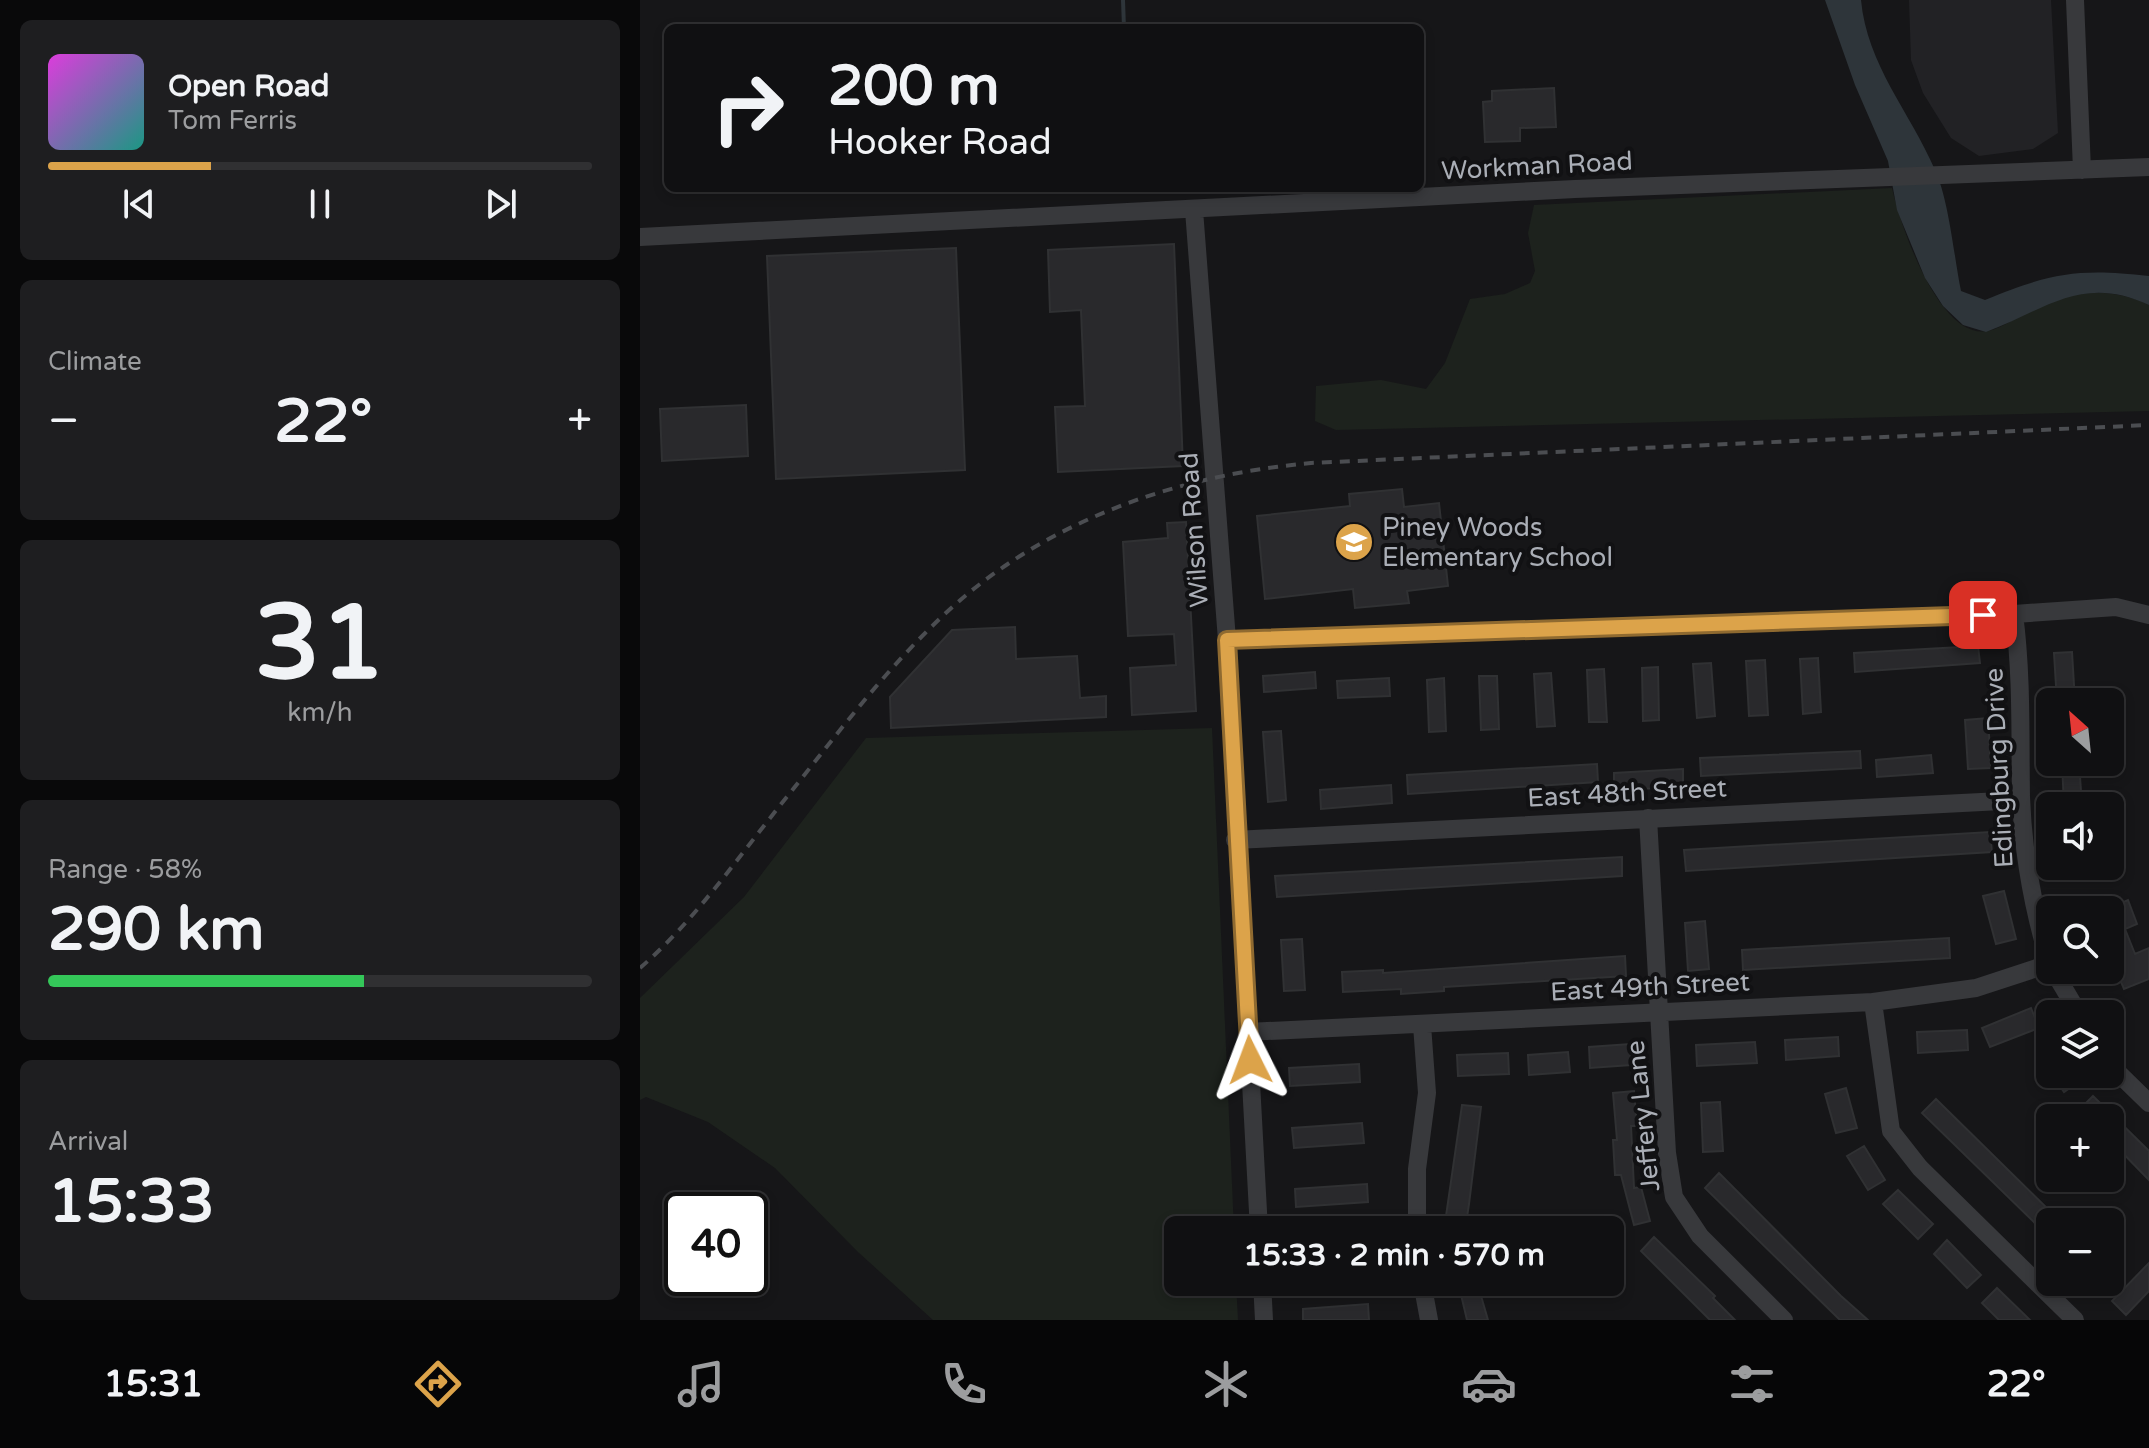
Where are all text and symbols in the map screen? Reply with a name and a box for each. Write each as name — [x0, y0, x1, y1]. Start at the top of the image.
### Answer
text: 200 m — [828, 53, 999, 120]
icon: right — [696, 56, 800, 160]
text: Open Road — [168, 68, 329, 105]
text: Tom Ferris — [168, 105, 297, 136]
text: Hooker Road — [828, 121, 1052, 164]
street label: Workman Road — [1441, 146, 1633, 186]
icon: previous — [117, 182, 161, 226]
icon: pause — [298, 182, 342, 226]
icon: next — [479, 182, 523, 226]
text: Climate — [48, 346, 142, 377]
text: 22° — [274, 386, 372, 458]
text: − — [48, 395, 79, 448]
text: + — [567, 395, 592, 448]
street label: Wilson Road — [1173, 452, 1215, 608]
place label: Piney Woods Elementary School — [1382, 512, 1613, 573]
school or university icon: Piney Woods Elementary School — [1333, 521, 1375, 563]
pin — [1949, 581, 2017, 649]
text: 31 — [255, 582, 385, 707]
icon: arrive — [1961, 593, 2005, 637]
street label: Edingburg Drive — [1978, 667, 2020, 869]
north arrow — [2036, 688, 2124, 776]
map controls — [2036, 688, 2124, 1296]
text: km/h — [287, 697, 353, 728]
street label: East 48th Street — [1527, 772, 1728, 814]
button: sound — [2036, 792, 2124, 880]
text: Range · 58% — [48, 854, 202, 885]
text: 290 km — [48, 894, 264, 966]
button: search — [2036, 896, 2124, 984]
street label: East 49th Street — [1550, 966, 1751, 1008]
button: layers — [2036, 1000, 2124, 1088]
position arrow — [1208, 1018, 1292, 1102]
street label: Jeffery Lane — [1620, 1039, 1666, 1193]
button: + — [2036, 1104, 2124, 1192]
text: Arrival — [48, 1126, 128, 1157]
text: 15:33 — [48, 1166, 214, 1238]
speed limit sign: 40 — [664, 1192, 768, 1296]
button: − — [2036, 1208, 2124, 1296]
text: 15:33 · 2 min · 570 m — [1243, 1237, 1545, 1274]
icon: directions — [410, 1356, 466, 1412]
icon: music — [673, 1356, 729, 1412]
icon: phone — [936, 1356, 992, 1412]
icon: climate — [1198, 1356, 1254, 1412]
icon: car — [1461, 1356, 1517, 1412]
icon: filters — [1724, 1356, 1780, 1412]
text: 15:31 — [103, 1363, 203, 1406]
text: 22° — [1987, 1363, 2046, 1406]

